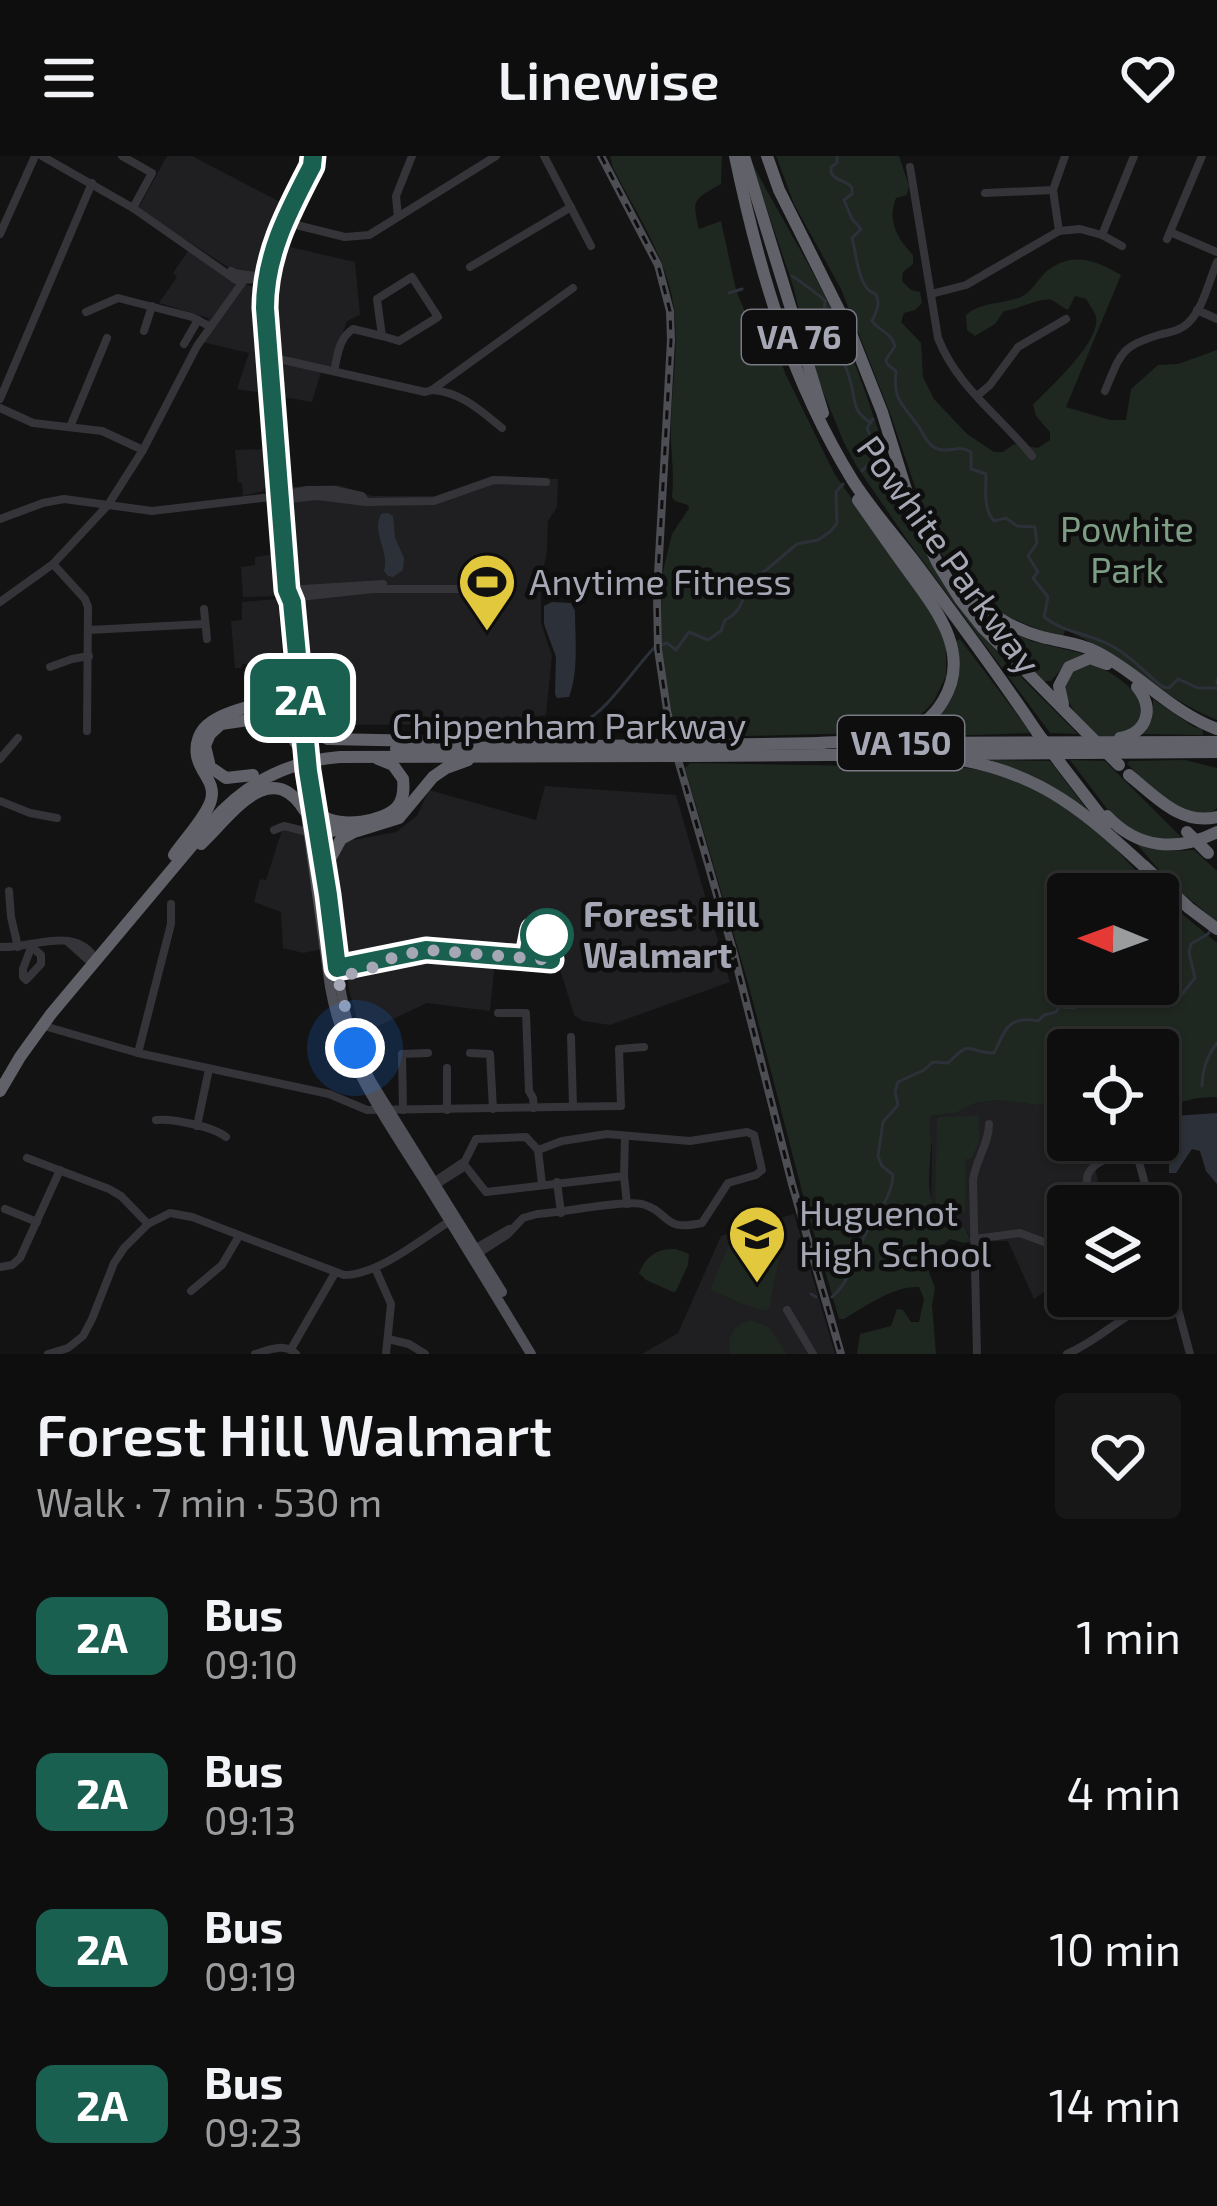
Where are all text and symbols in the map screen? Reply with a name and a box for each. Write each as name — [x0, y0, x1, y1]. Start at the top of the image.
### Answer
icon: menu — [36, 45, 102, 111]
icon: heart — [1115, 45, 1181, 111]
text: Linewise — [498, 46, 719, 111]
road number: VA 76 — [742, 310, 856, 364]
street label: Powhite Parkway — [849, 427, 1051, 682]
park label: Powhite Park — [1060, 506, 1194, 590]
sports icon: Anytime Fitness — [456, 551, 518, 633]
place label: Anytime Fitness — [529, 559, 792, 602]
line badge: 2A — [246, 659, 354, 737]
text: 2A — [274, 673, 326, 723]
street label: Chippenham Parkway — [392, 703, 746, 746]
road number: VA 150 — [838, 716, 964, 770]
north arrow — [1047, 873, 1179, 1005]
map controls — [1047, 873, 1179, 1317]
place label: Forest Hill Walmart — [583, 891, 759, 975]
marker: Forest Hill Walmart — [522, 910, 572, 960]
your location — [325, 1018, 385, 1078]
button: locate — [1047, 1029, 1179, 1161]
button: layers — [1047, 1185, 1179, 1317]
place label: Huguenot High School — [799, 1190, 992, 1274]
school or university icon: Huguenot High School — [726, 1203, 788, 1285]
button: heart — [1055, 1393, 1181, 1519]
text: Forest Hill Walmart — [36, 1399, 552, 1467]
text: Walk · 7 min · 530 m — [36, 1478, 382, 1525]
text: Bus — [204, 1586, 283, 1640]
text: 1 min — [1076, 1609, 1181, 1663]
text: 2A — [76, 1611, 128, 1661]
text: 09:10 — [204, 1640, 298, 1687]
text: Bus — [204, 1742, 283, 1796]
text: 4 min — [1067, 1765, 1181, 1819]
text: 2A — [76, 1767, 128, 1817]
text: 09:13 — [204, 1796, 296, 1843]
text: Bus — [204, 1898, 283, 1952]
text: 10 min — [1049, 1921, 1181, 1975]
text: 2A — [76, 1923, 128, 1973]
text: 09:19 — [204, 1952, 297, 1999]
text: Bus — [204, 2054, 283, 2108]
text: 14 min — [1049, 2077, 1181, 2131]
text: 2A — [76, 2079, 128, 2129]
text: 09:23 — [204, 2108, 303, 2155]

